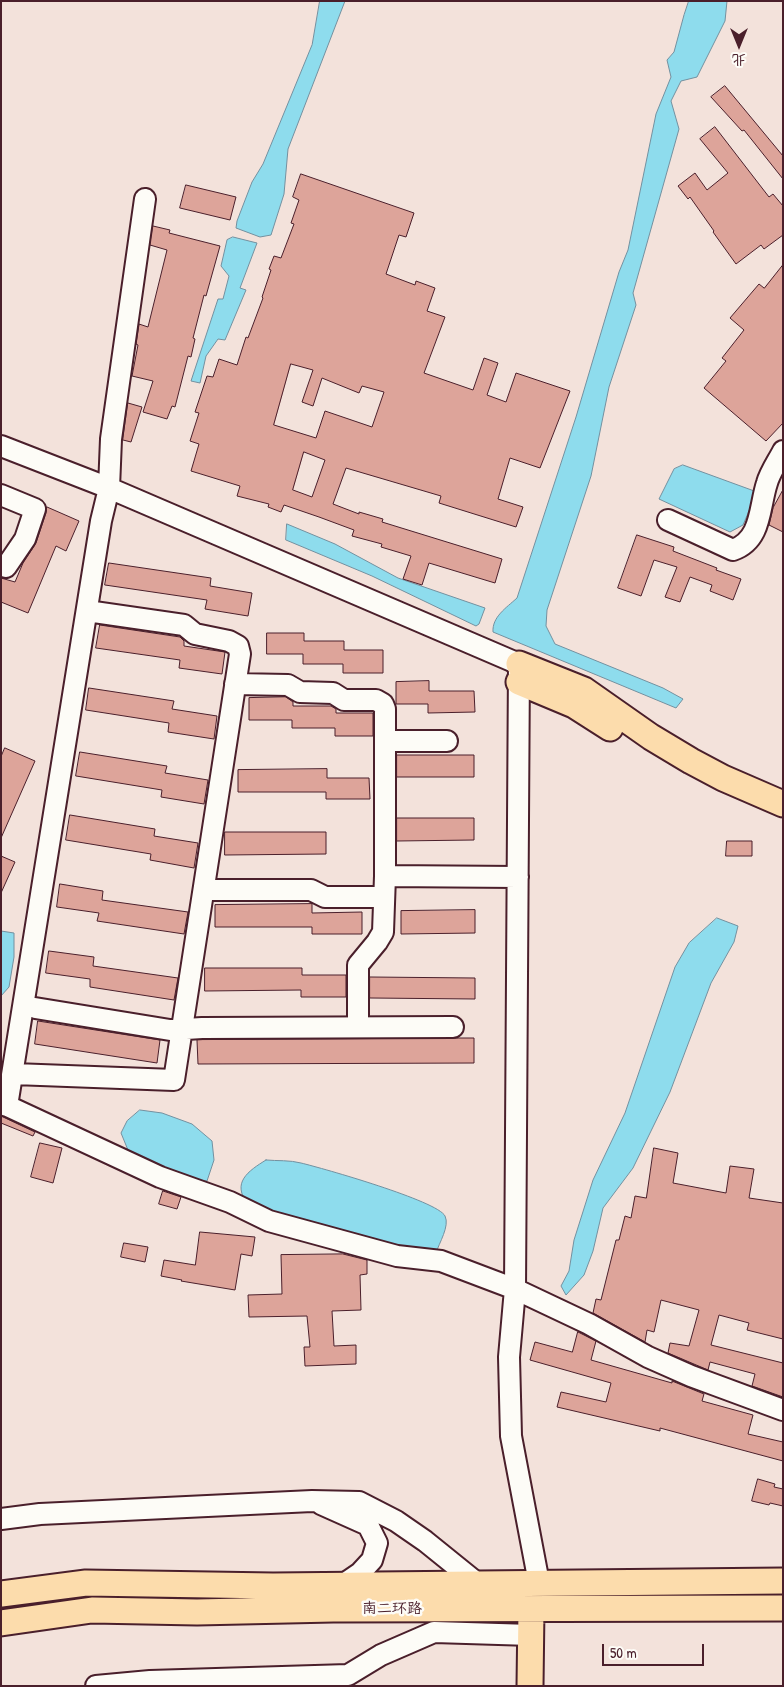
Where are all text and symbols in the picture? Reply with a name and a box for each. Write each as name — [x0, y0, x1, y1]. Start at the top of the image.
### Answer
north arrow — [714, 20, 764, 70]
text: 北 — [732, 51, 746, 70]
street label: 南二环路 — [362, 1600, 422, 1618]
scale bar — [604, 1634, 706, 1666]
text: 50 m — [610, 1642, 637, 1663]

